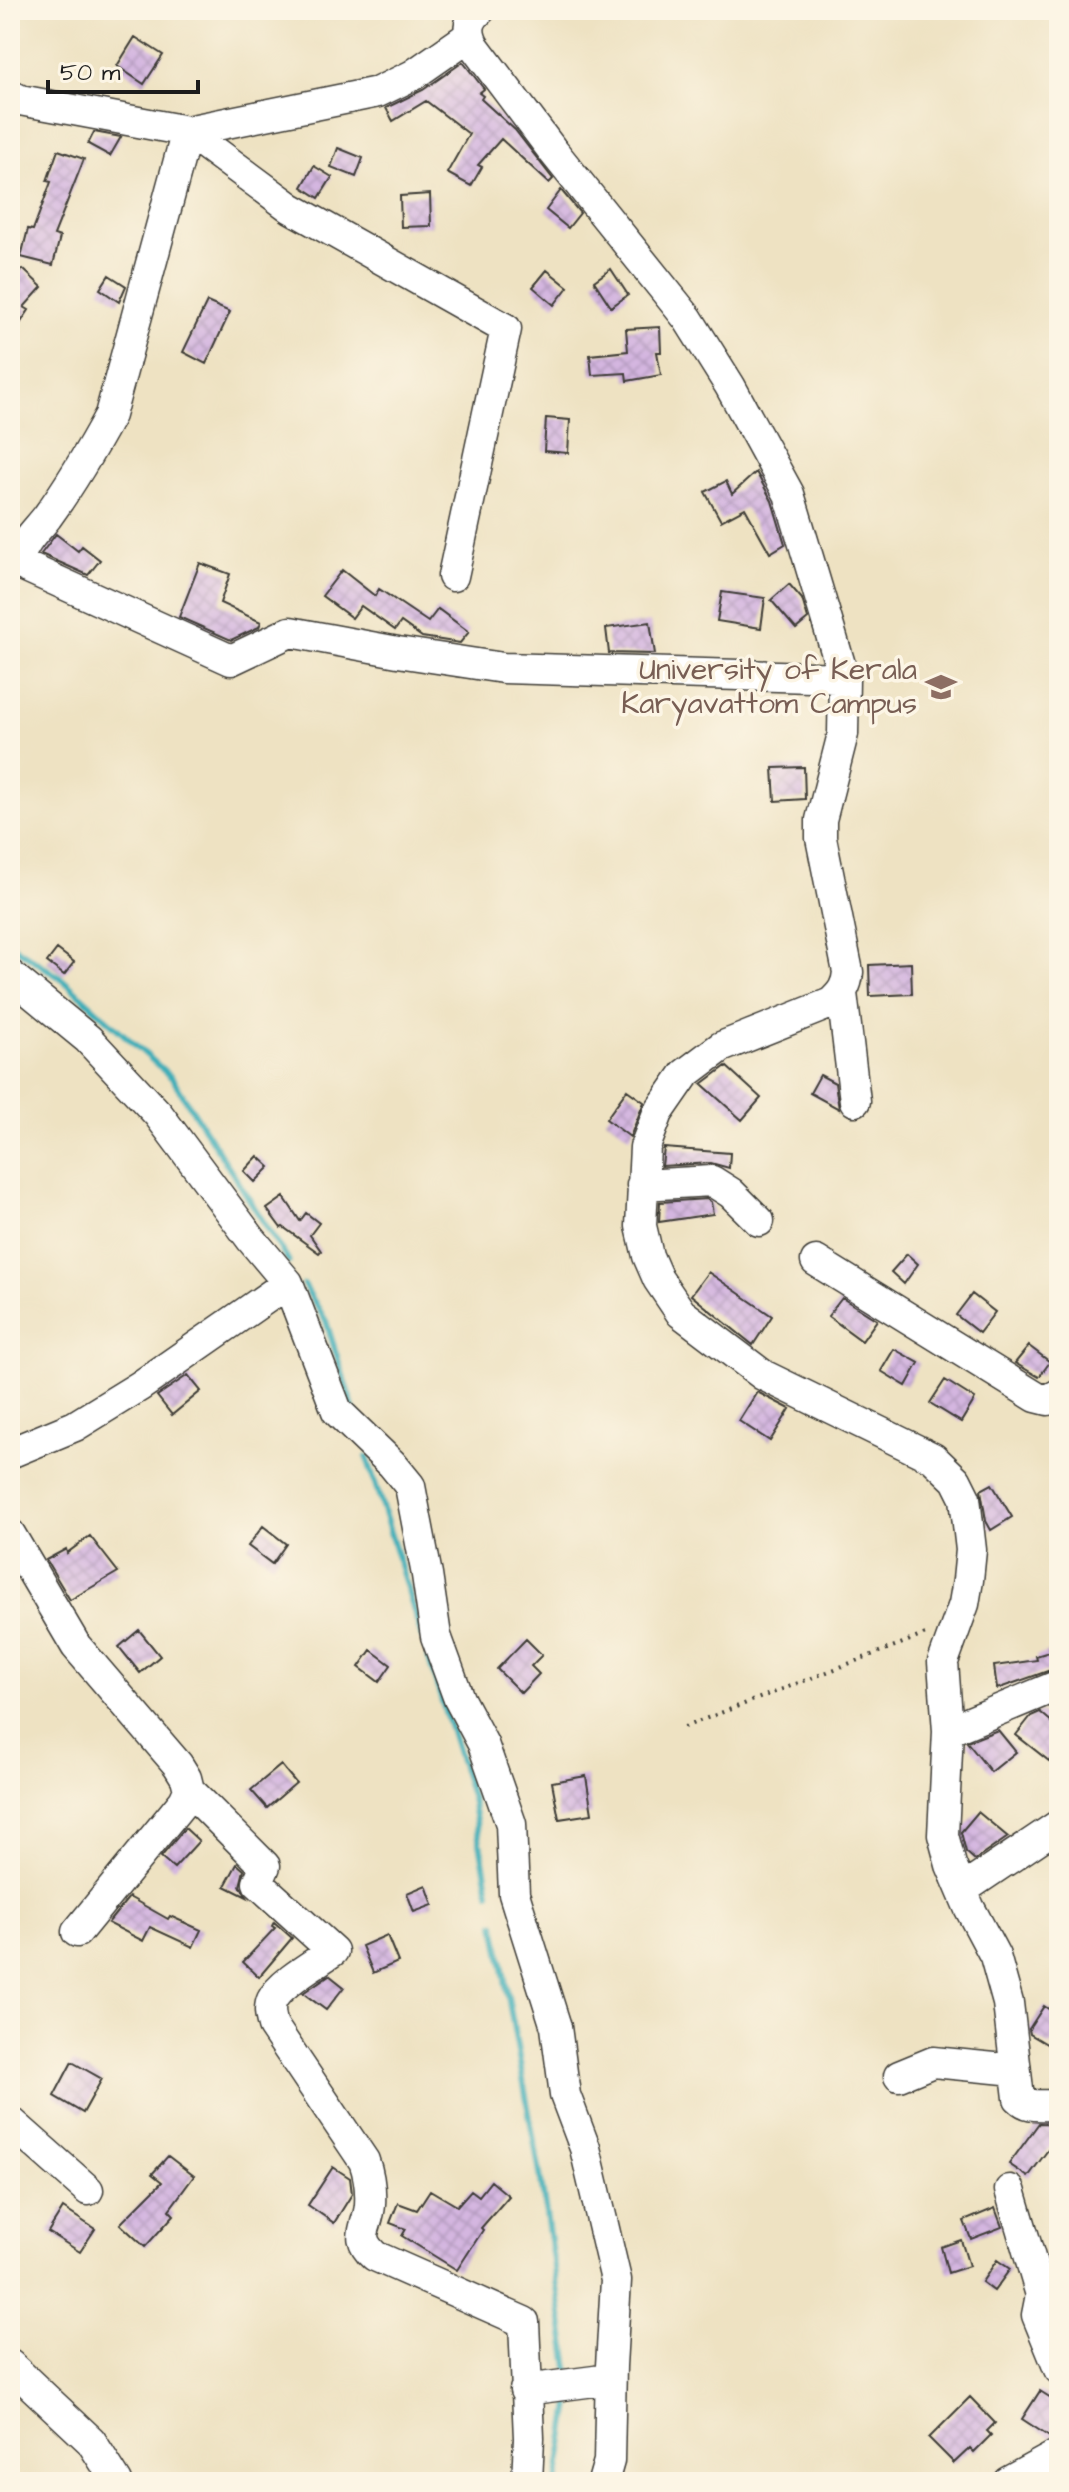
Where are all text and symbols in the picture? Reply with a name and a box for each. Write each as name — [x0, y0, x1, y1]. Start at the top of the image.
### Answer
scale bar — [48, 44, 198, 94]
text: 50 m — [60, 56, 121, 90]
place label: University of Kerala Karyavattom Campus — [621, 649, 917, 726]
school or university icon: University of Kerala Karyavattom Campus — [924, 670, 958, 704]

